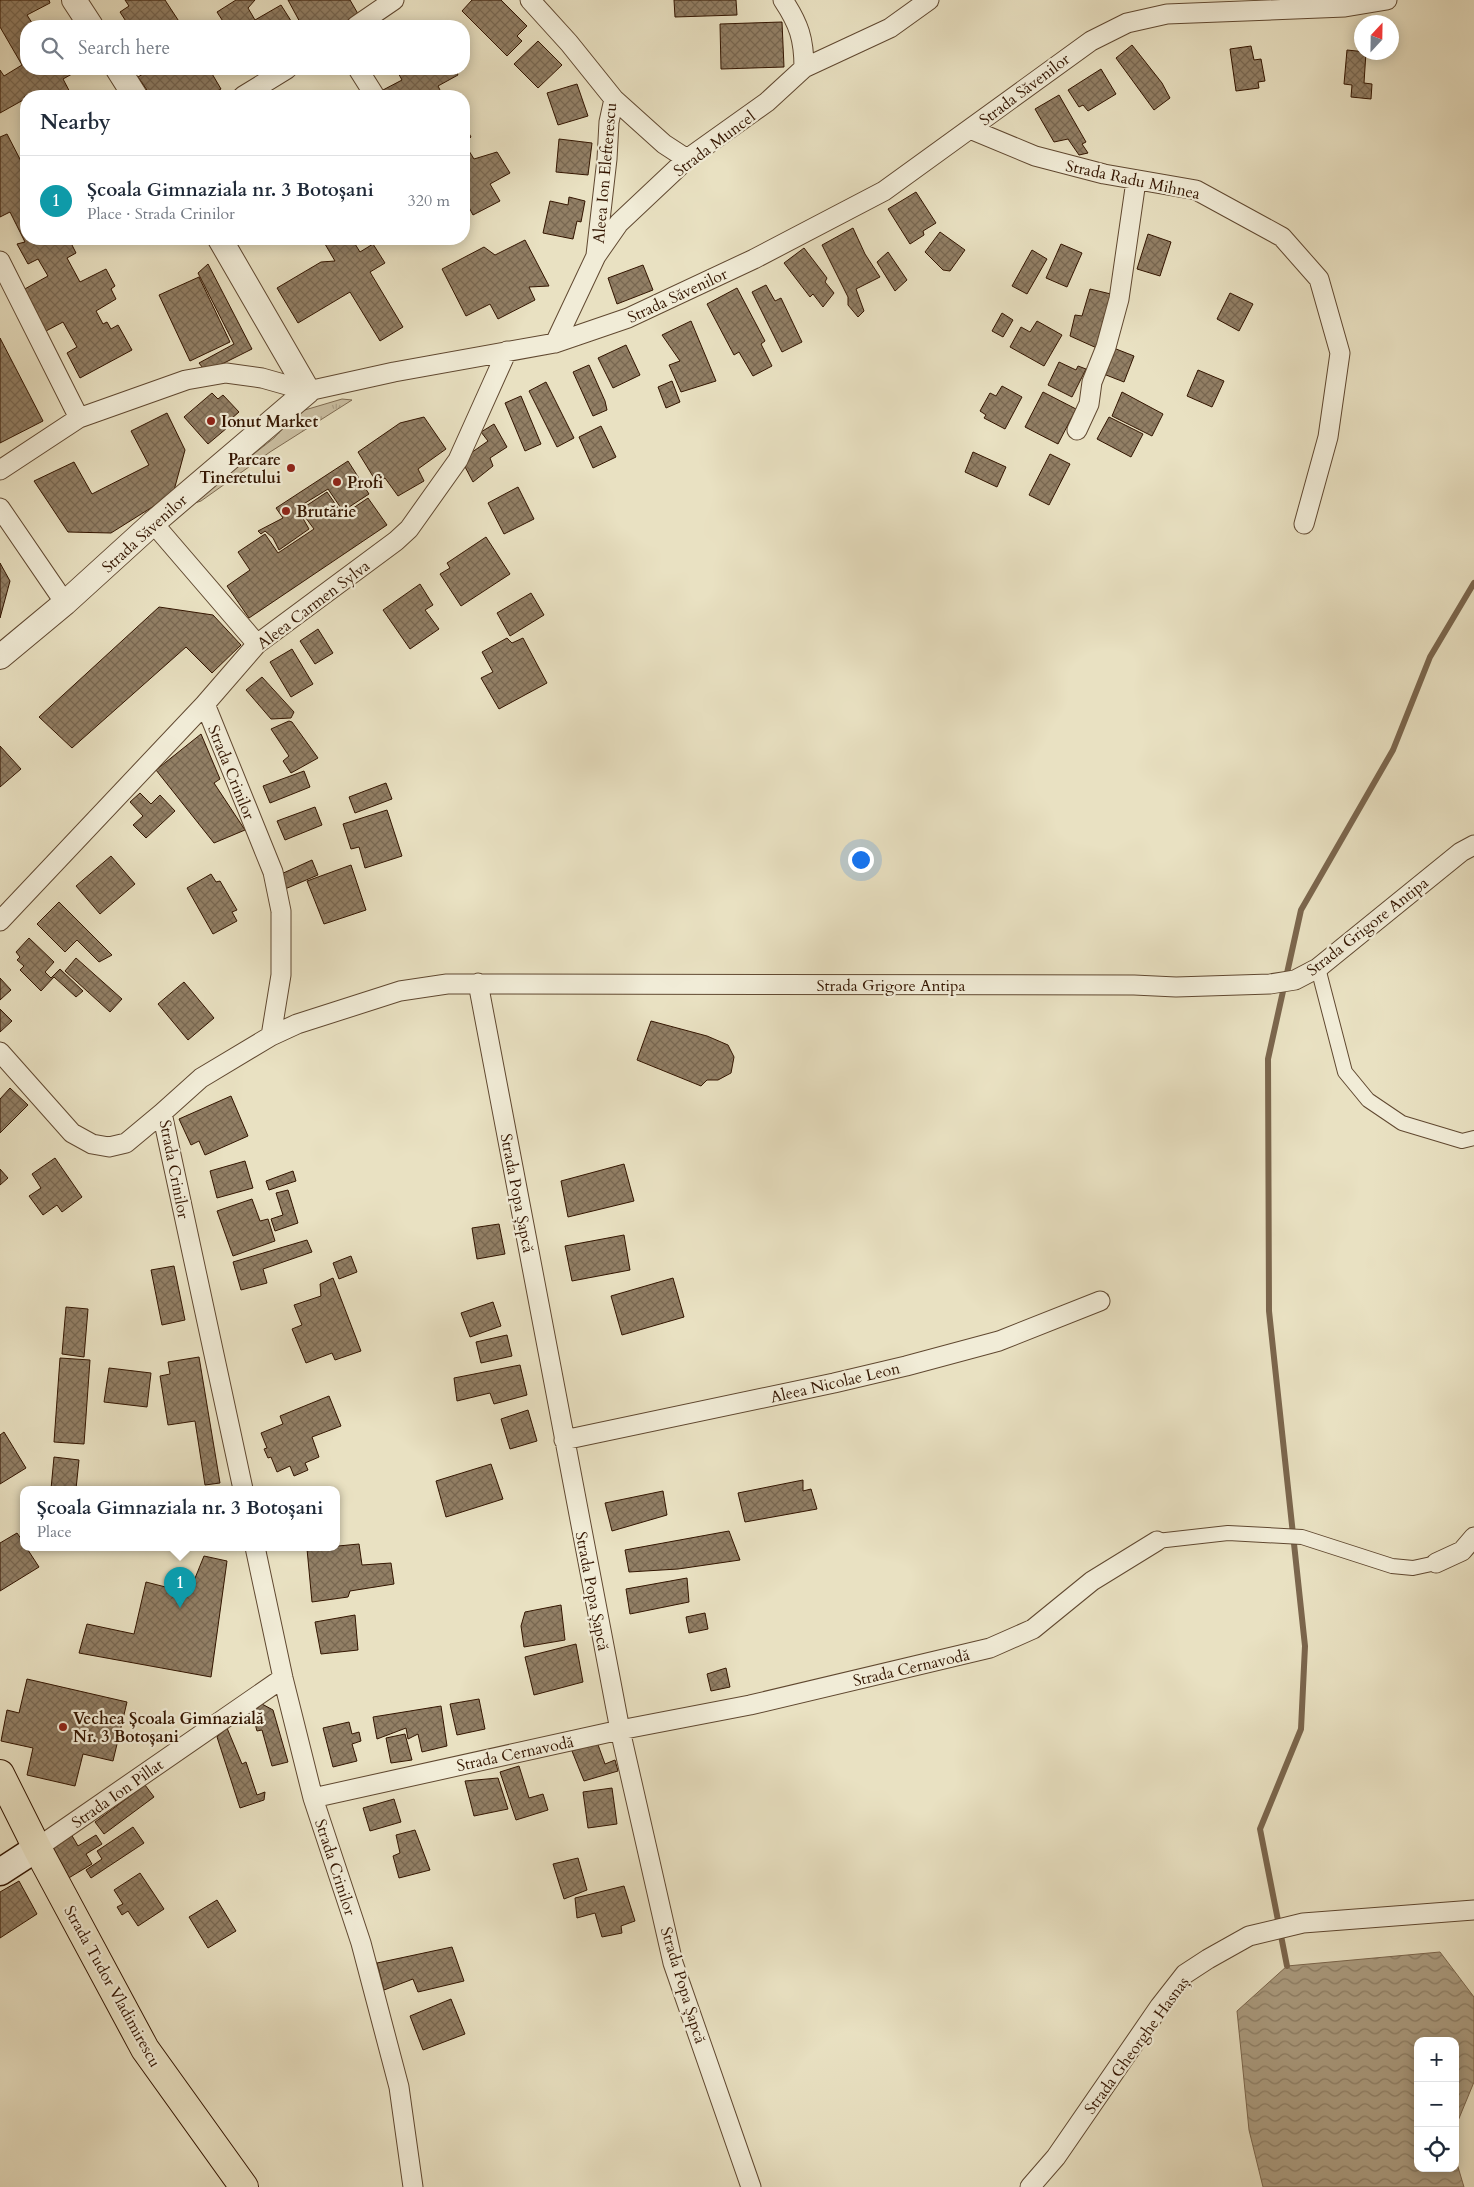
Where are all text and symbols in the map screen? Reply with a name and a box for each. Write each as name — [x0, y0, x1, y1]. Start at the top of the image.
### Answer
north arrow — [1354, 15, 1399, 60]
search box — [20, 20, 470, 75]
icon: search — [38, 34, 66, 62]
text: Search here — [78, 35, 170, 61]
street label: Strada Săvenilor — [975, 48, 1074, 131]
street label: Aleea Ion Elefterescu — [588, 101, 622, 245]
street label: Strada Muncel — [669, 106, 760, 182]
text: Nearby — [40, 108, 111, 137]
street label: Strada Radu Mihnea — [1064, 155, 1202, 205]
text: Școala Gimnaziala nr. 3 Botoșani — [87, 177, 374, 203]
text: 1 — [52, 190, 60, 212]
text: 320 m — [408, 190, 450, 212]
text: Place · Strada Crinilor — [87, 203, 235, 225]
street label: Strada Săvenilor — [624, 263, 731, 329]
place label: Ionut Market — [221, 411, 318, 433]
marker: Ionut Market — [205, 415, 217, 427]
place label: Parcare Tineretului — [199, 449, 281, 489]
marker: Parcare Tineretului — [285, 462, 297, 474]
place label: Profi — [347, 472, 383, 494]
marker: Profi — [331, 476, 343, 488]
street label: Strada Săvenilor — [97, 489, 192, 578]
place label: Brutărie — [296, 501, 357, 523]
marker: Brutărie — [280, 505, 292, 517]
street label: Aleea Carmen Sylva — [253, 555, 375, 654]
street label: Strada Crinilor — [202, 722, 260, 823]
your location — [848, 847, 874, 873]
street label: Strada Grigore Antipa — [1302, 872, 1433, 981]
street label: Strada Grigore Antipa — [816, 975, 966, 997]
street label: Strada Crinilor — [154, 1118, 194, 1221]
street label: Strada Popa Șapcă — [495, 1132, 539, 1255]
street label: Aleea Nicolae Leon — [768, 1357, 902, 1409]
popup — [20, 1486, 340, 1551]
text: Școala Gimnaziala nr. 3 Botoșani — [37, 1495, 323, 1521]
text: Place — [37, 1521, 72, 1543]
street label: Strada Popa Șapcă — [570, 1530, 614, 1653]
pin: 1 — [164, 1567, 196, 1608]
street label: Strada Cernavodă — [851, 1644, 972, 1692]
place label: Vechea Școala Gimnazială Nr. 3 Botoșani — [73, 1708, 264, 1748]
marker: Vechea Școala Gimnazială Nr. 3 Botoșani — [57, 1721, 69, 1733]
street label: Strada Cernavodă — [455, 1731, 576, 1777]
street label: Strada Ion Pillat — [67, 1754, 168, 1834]
street label: Strada Crinilor — [309, 1816, 361, 1919]
street label: Strada Tudor Vladimirescu — [58, 1902, 166, 2071]
street label: Strada Popa Șapcă — [655, 1924, 711, 2047]
street label: Strada Gheorghe Hasnaș — [1079, 1972, 1194, 2119]
map controls — [1414, 2037, 1459, 2172]
button: + — [1414, 2037, 1459, 2082]
button: − — [1414, 2082, 1459, 2127]
button: locate — [1414, 2127, 1459, 2172]

